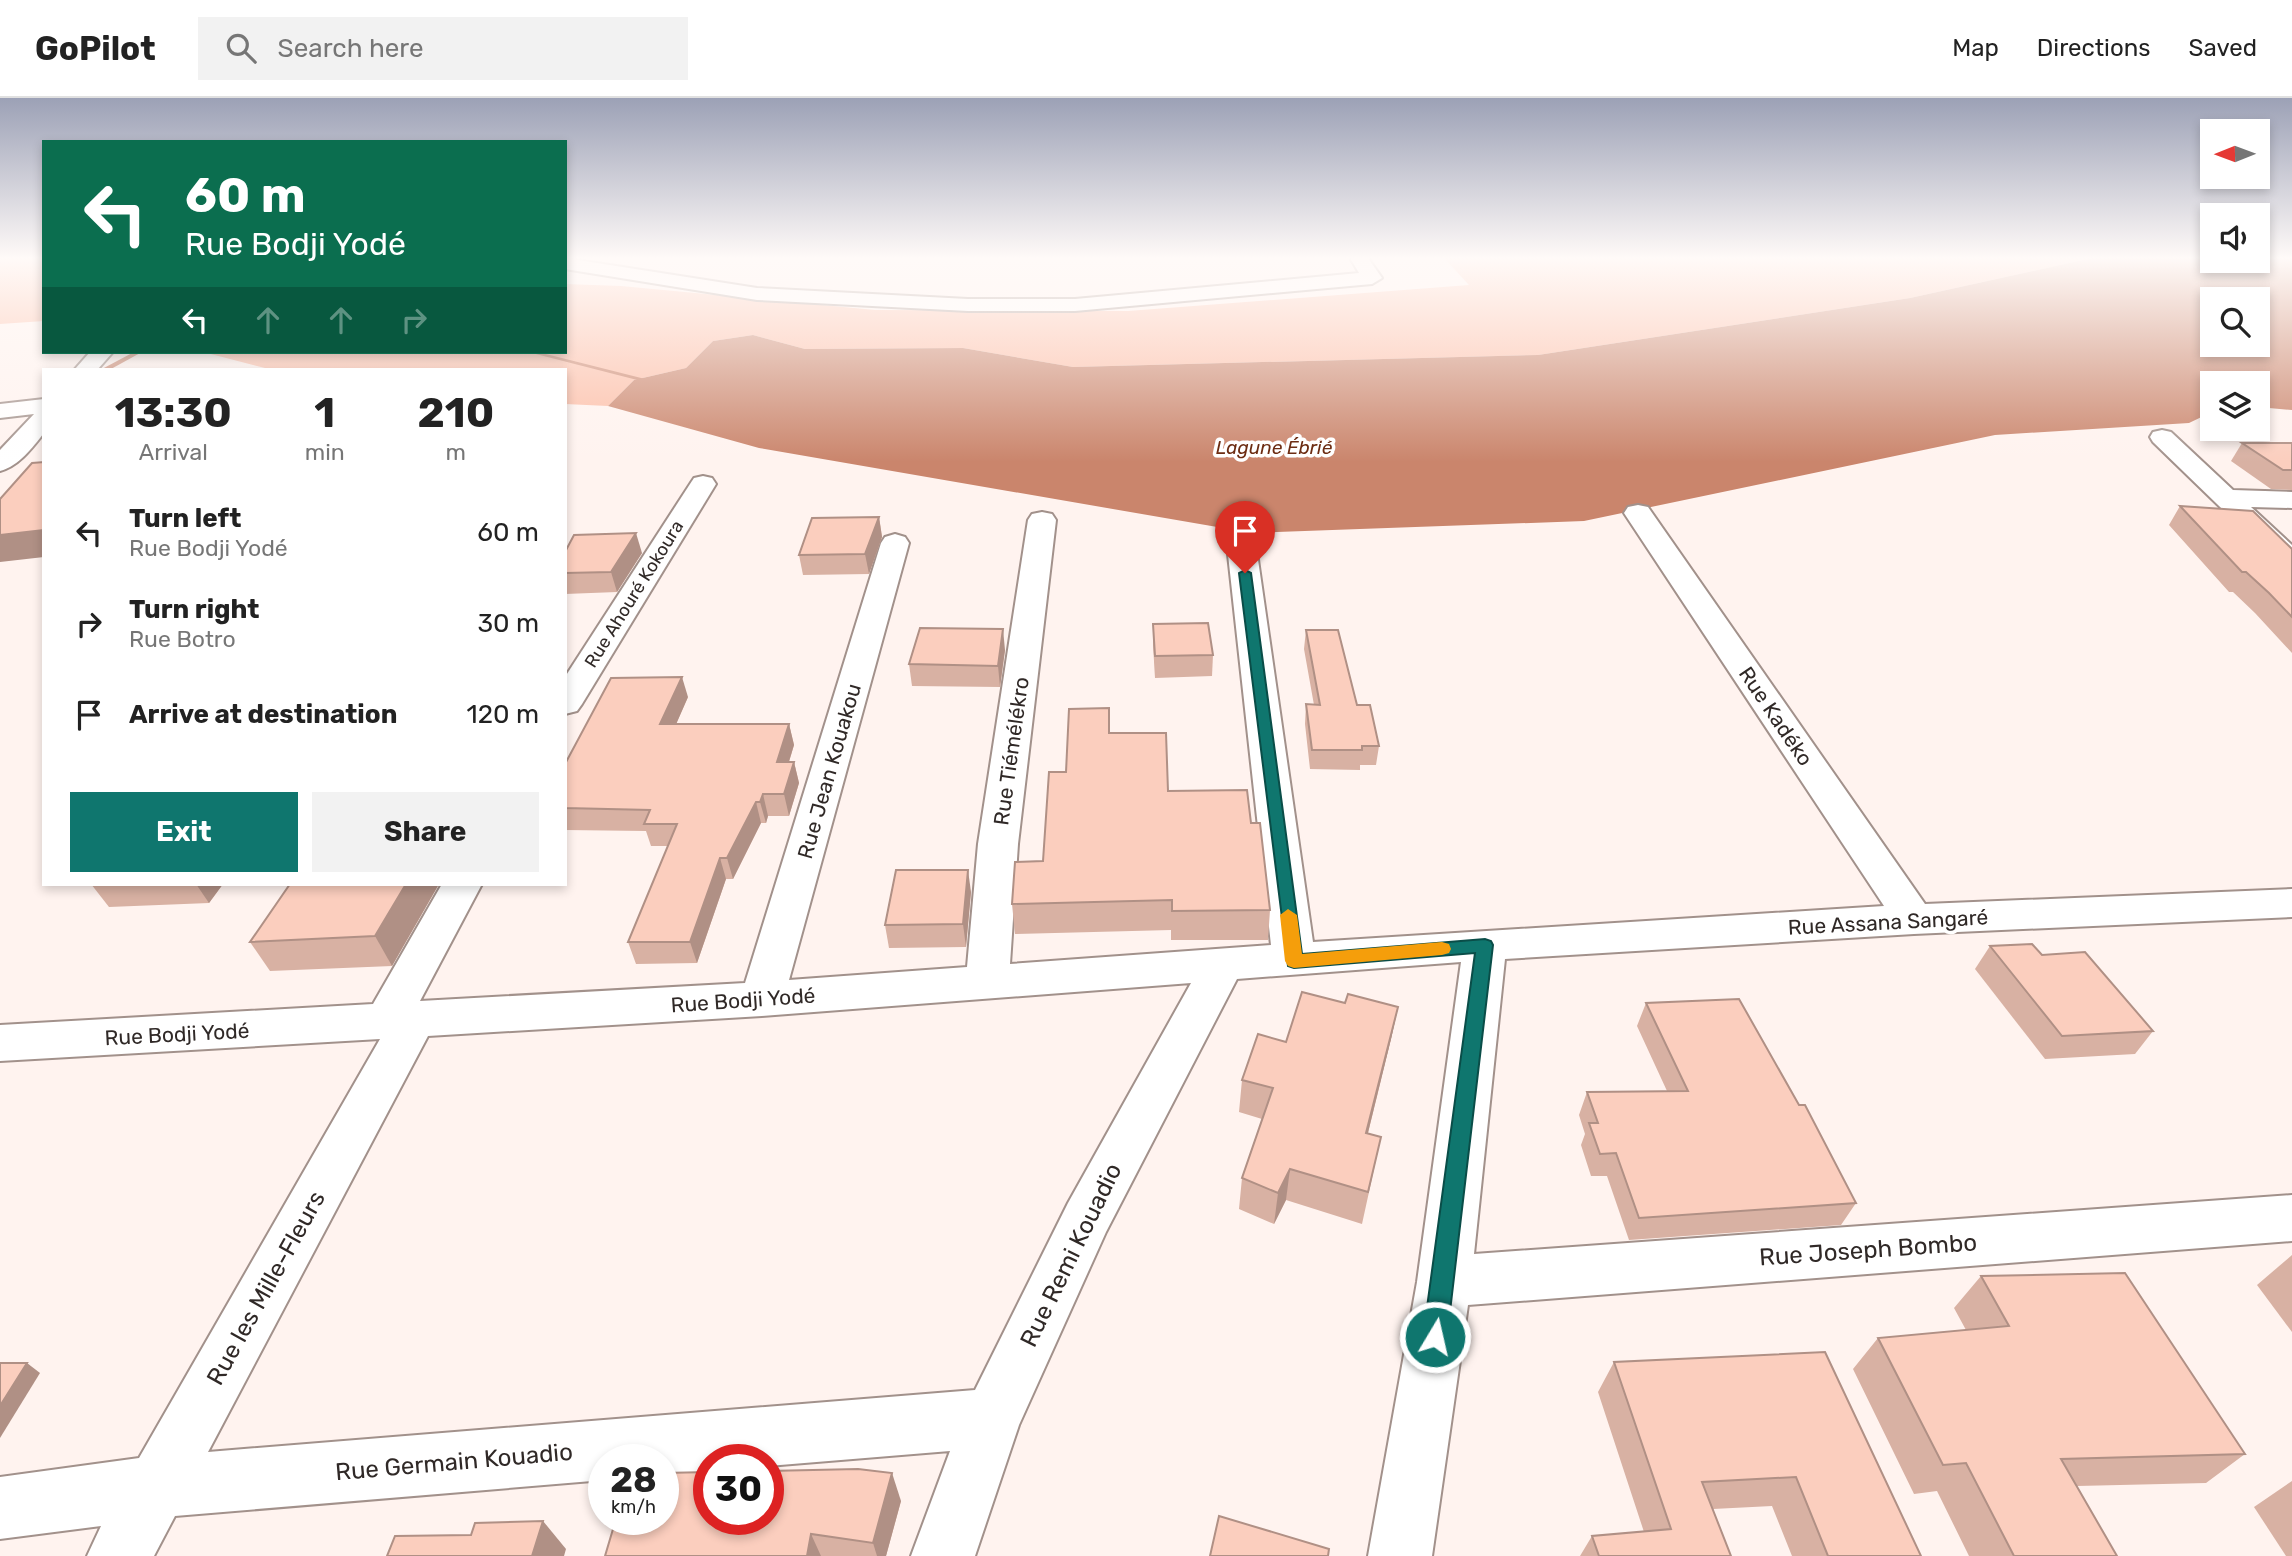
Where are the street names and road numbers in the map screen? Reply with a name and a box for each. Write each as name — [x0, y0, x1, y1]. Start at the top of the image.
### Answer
street label: Rue Ahouré Kokoura — [580, 516, 688, 672]
street label: Rue Kadéko — [1734, 662, 1818, 770]
street label: Rue Tiémélékro — [988, 675, 1034, 827]
street label: Rue Jean Kouakou — [792, 680, 866, 862]
street label: Rue Assana Sangaré — [1787, 904, 1989, 940]
street label: Rue Bodji Yodé — [670, 982, 816, 1018]
street label: Rue Bodji Yodé — [104, 1018, 250, 1050]
street label: Rue Remi Kouadio — [1014, 1159, 1128, 1351]
street label: Rue les Mille-Fleurs — [201, 1186, 331, 1390]
street label: Rue Joseph Bombo — [1758, 1228, 1978, 1272]
street label: Rue Germain Kouadio — [334, 1438, 574, 1486]

